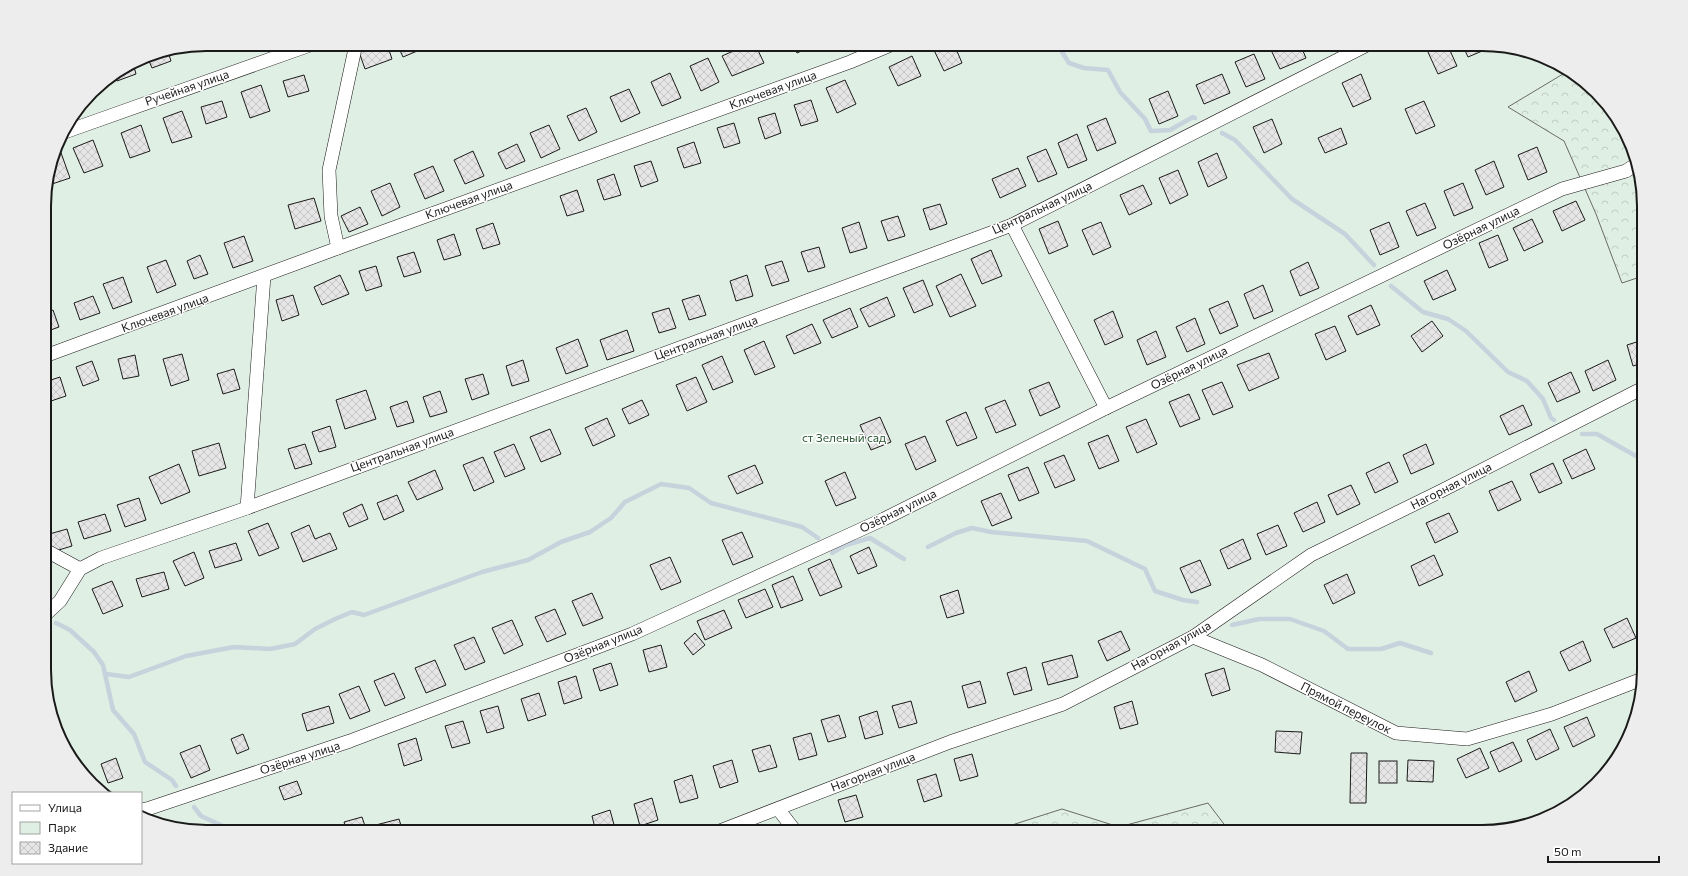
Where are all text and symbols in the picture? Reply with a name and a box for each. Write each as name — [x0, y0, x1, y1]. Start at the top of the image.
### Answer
street label: Ручейная улица — [143, 66, 230, 108]
street label: Ключевая улица — [727, 67, 818, 111]
street label: Ключевая улица — [423, 177, 514, 221]
street label: Центральная улица — [989, 178, 1094, 236]
street label: Озёрная улица — [1440, 203, 1521, 252]
street label: Ключевая улица — [119, 290, 210, 334]
street label: Центральная улица — [652, 312, 759, 362]
street label: Озёрная улица — [1148, 343, 1229, 392]
street label: Центральная улица — [348, 424, 455, 474]
park label: ст Зеленый сад — [802, 430, 886, 444]
street label: Нагорная улица — [1408, 459, 1493, 512]
street label: Озёрная улица — [857, 486, 938, 535]
street label: Нагорная улица — [1128, 617, 1213, 673]
street label: Озёрная улица — [561, 621, 644, 665]
street label: Прямой переулок — [1299, 678, 1395, 736]
street label: Озёрная улица — [258, 737, 342, 777]
street label: Нагорная улица — [829, 749, 917, 794]
legend — [12, 792, 142, 864]
text: Улица — [48, 800, 82, 814]
text: Парк — [48, 820, 77, 834]
scale bar — [1548, 838, 1659, 864]
text: Здание — [48, 840, 88, 854]
text: 50 m — [1554, 844, 1582, 858]

